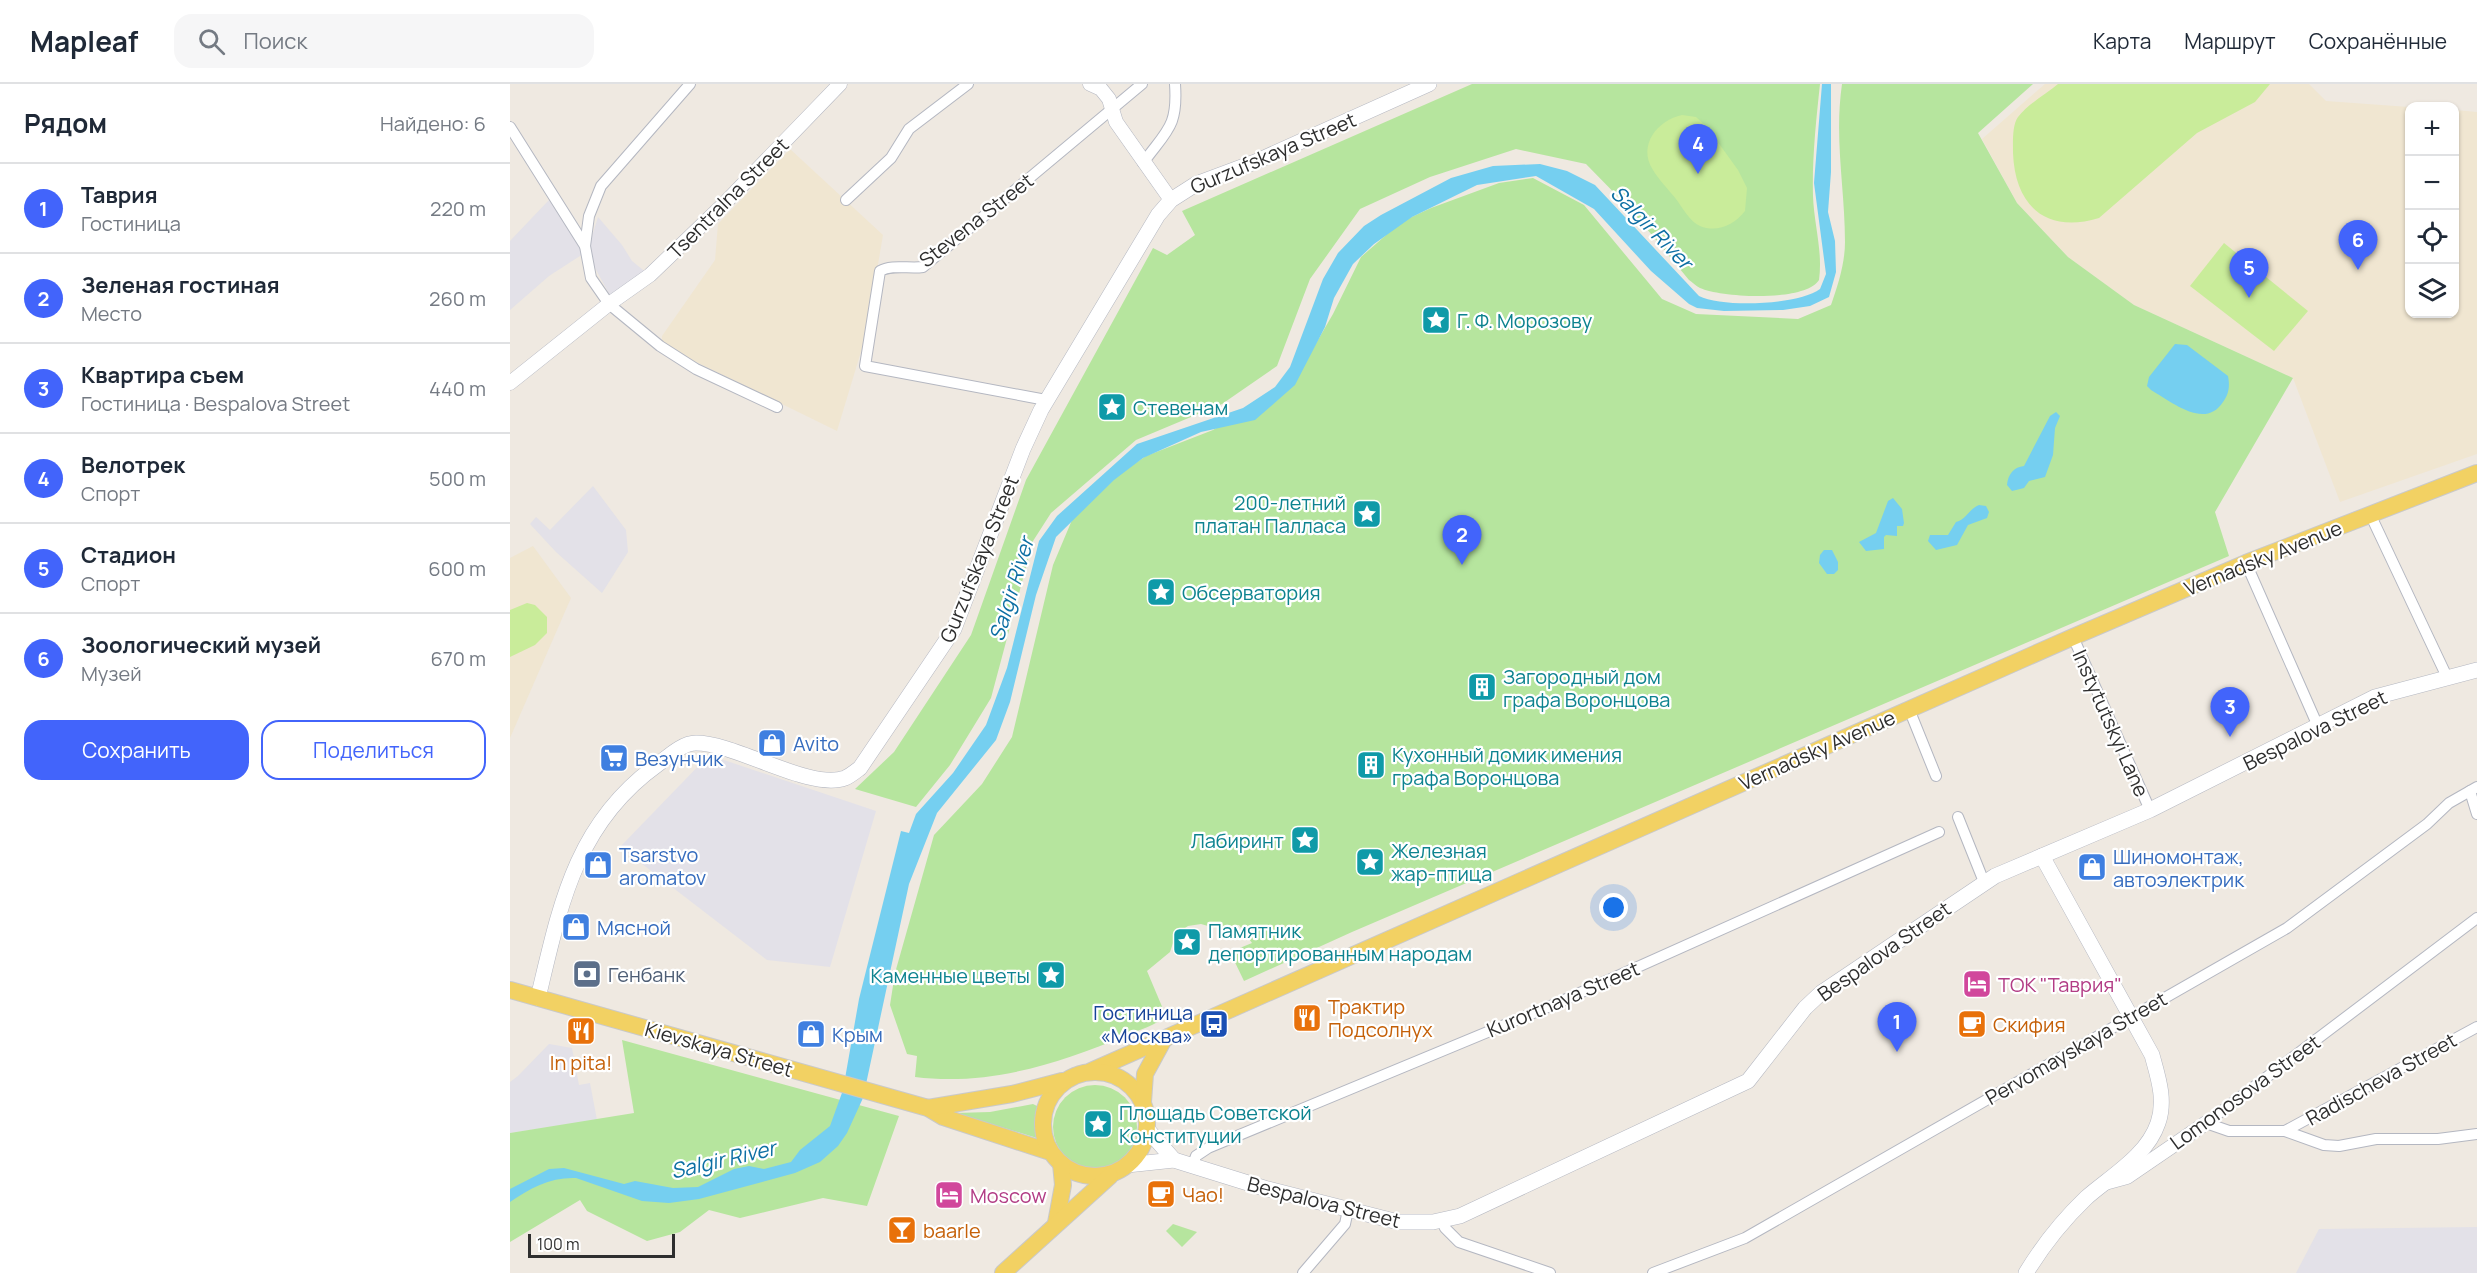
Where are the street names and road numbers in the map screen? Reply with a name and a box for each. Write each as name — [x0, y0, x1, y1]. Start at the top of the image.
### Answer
street label: Gurzufskaya Street — [1186, 106, 1360, 200]
street label: Tsentralna Street — [662, 132, 794, 264]
street label: Stevena Street — [913, 167, 1039, 273]
street label: Gurzufskaya Street — [933, 472, 1025, 646]
street label: Vernadsky Avenue — [2180, 514, 2346, 602]
street label: Instytutskyi Lane — [2066, 645, 2156, 801]
street label: Bespalova Street — [2239, 683, 2391, 777]
street label: Vernadsky Avenue — [1735, 703, 1899, 797]
street label: Bespalova Street — [1812, 895, 1956, 1007]
street label: Kurortnaya Street — [1482, 955, 1644, 1043]
street label: Pervomayskaya Street — [1980, 985, 2172, 1111]
street label: Kievskaya Street — [642, 1015, 796, 1083]
street label: Radischeva Street — [2301, 1026, 2461, 1132]
street label: Lomonosova Street — [2164, 1028, 2326, 1156]
street label: Bespalova Street — [1245, 1170, 1403, 1234]

